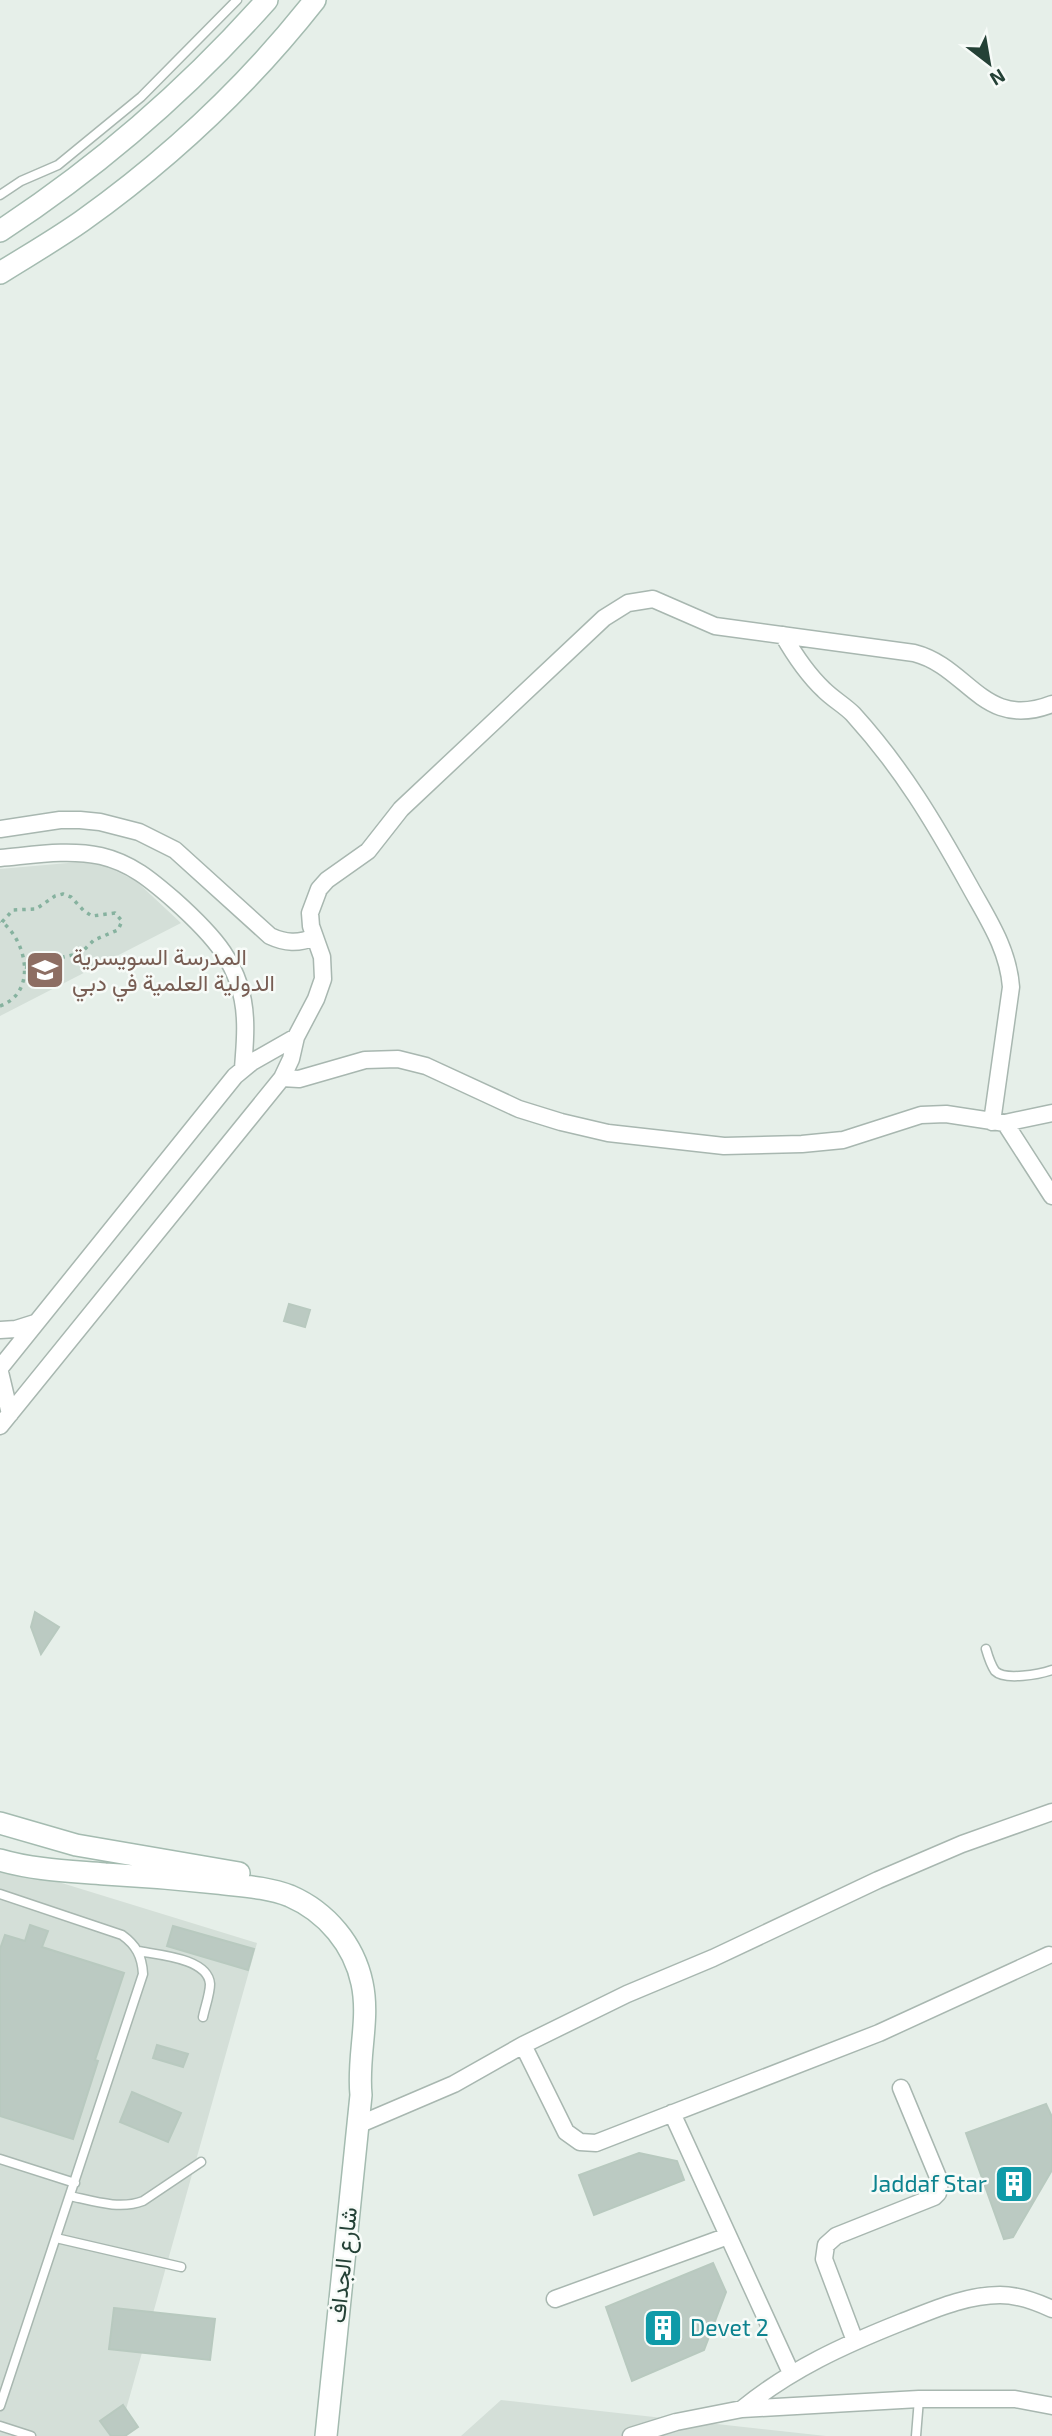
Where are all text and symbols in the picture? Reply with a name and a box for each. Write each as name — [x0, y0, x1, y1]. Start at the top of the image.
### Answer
north arrow — [954, 28, 1024, 98]
text: N — [986, 65, 1010, 91]
place label: المدرسة السويسرية الدولية العلمية في دبي — [72, 942, 275, 1002]
school or university icon: المدرسة السويسرية الدولية العلمية في دبي — [24, 949, 66, 991]
building icon: Jaddaf Star — [993, 2163, 1035, 2205]
place label: Jaddaf Star — [871, 2169, 987, 2197]
street label: شارع الجداف — [322, 2205, 365, 2325]
building icon: Devet 2 — [642, 2307, 684, 2349]
place label: Devet 2 — [690, 2313, 769, 2341]

